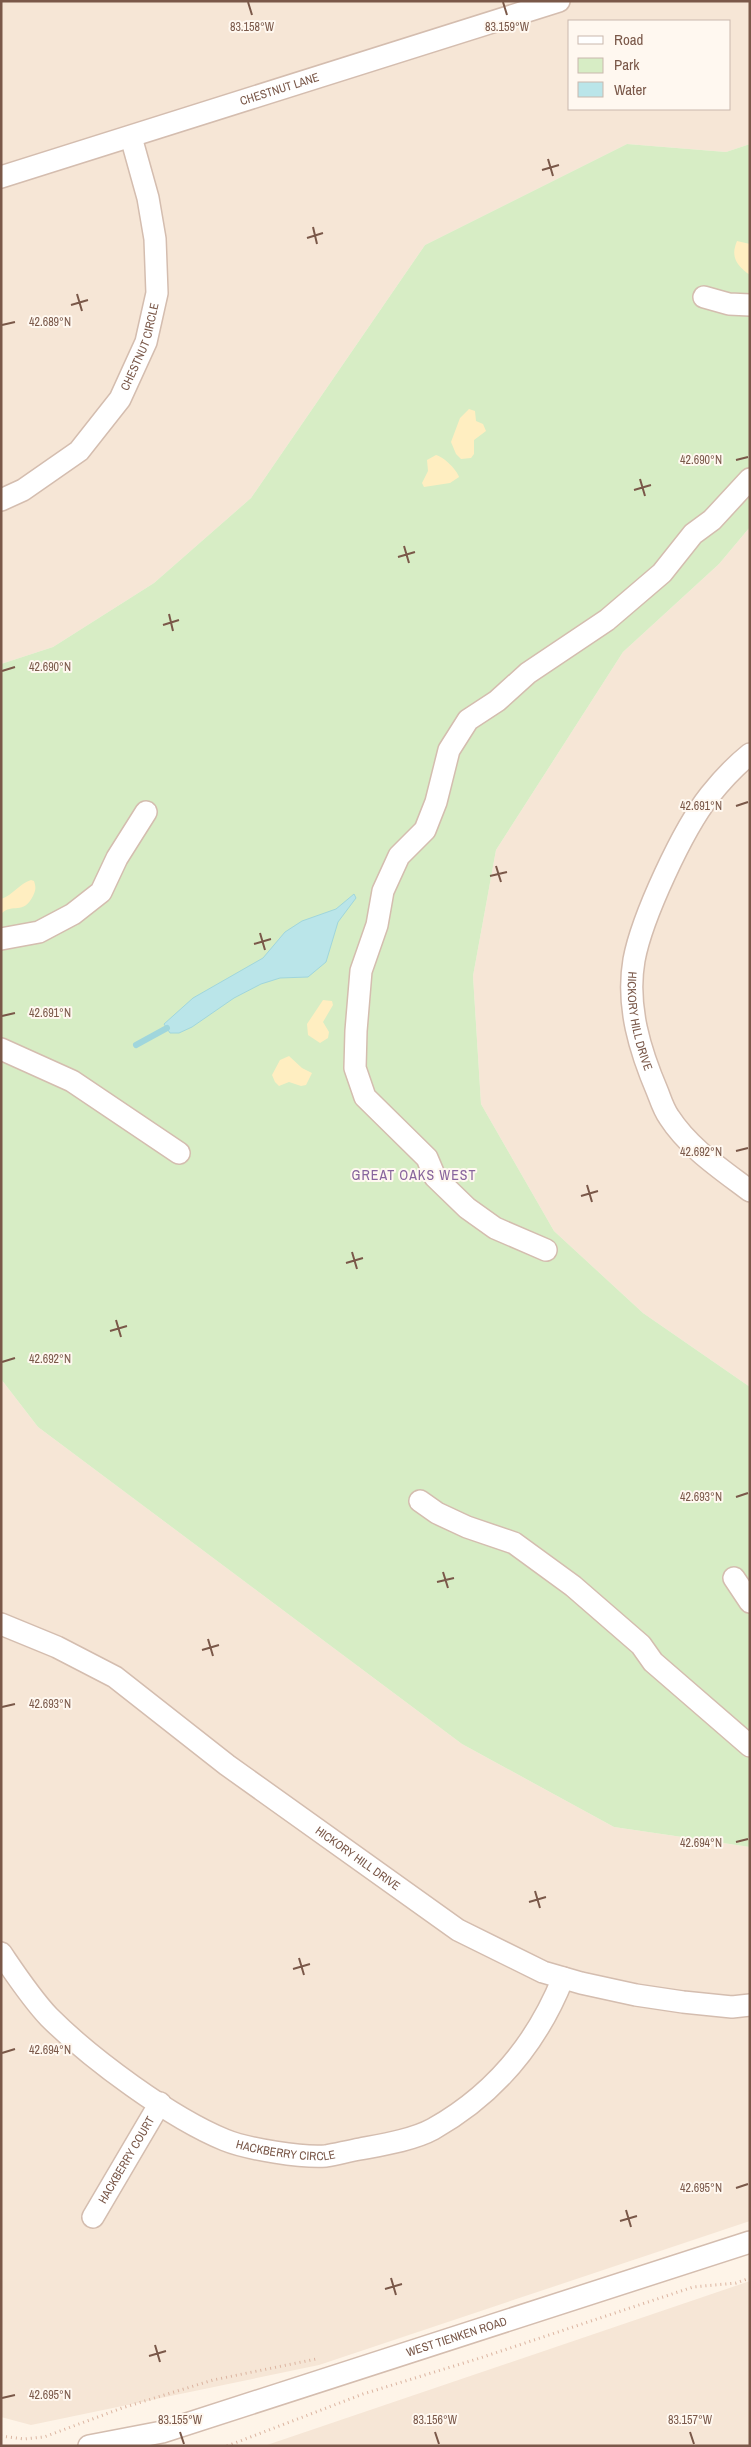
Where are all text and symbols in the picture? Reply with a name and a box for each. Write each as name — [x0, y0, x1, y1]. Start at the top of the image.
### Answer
text: 83.158°W — [230, 19, 275, 35]
text: 83.159°W — [485, 19, 530, 35]
legend — [568, 20, 731, 110]
text: Road — [614, 29, 643, 50]
text: Park — [614, 54, 640, 75]
street label: CHESTNUT LANE — [238, 69, 321, 109]
text: Water — [614, 79, 646, 100]
street label: CHESTNUT CIRCLE — [117, 301, 163, 393]
text: 42.689°N — [29, 314, 71, 330]
text: 42.690°N — [680, 452, 722, 468]
text: 42.690°N — [29, 659, 71, 675]
text: 42.691°N — [680, 798, 722, 814]
street label: HICKORY HILL DRIVE — [624, 971, 656, 1073]
text: 42.691°N — [29, 1005, 71, 1021]
text: 42.692°N — [680, 1144, 722, 1160]
district label: GREAT OAKS WEST — [352, 1166, 476, 1184]
text: 42.692°N — [29, 1351, 71, 1367]
text: 42.693°N — [680, 1489, 722, 1505]
text: 42.693°N — [29, 1696, 71, 1712]
street label: HICKORY HILL DRIVE — [312, 1823, 403, 1894]
text: 42.694°N — [680, 1835, 722, 1851]
text: 42.694°N — [29, 2042, 71, 2058]
street label: HACKBERRY COURT — [95, 2114, 158, 2207]
street label: HACKBERRY CIRCLE — [234, 2136, 337, 2164]
text: 42.695°N — [680, 2180, 722, 2196]
street label: WEST TIENKEN ROAD — [404, 2313, 509, 2361]
text: 42.695°N — [29, 2387, 71, 2403]
text: 83.155°W — [158, 2412, 203, 2428]
text: 83.156°W — [413, 2412, 458, 2428]
text: 83.157°W — [668, 2412, 713, 2428]

